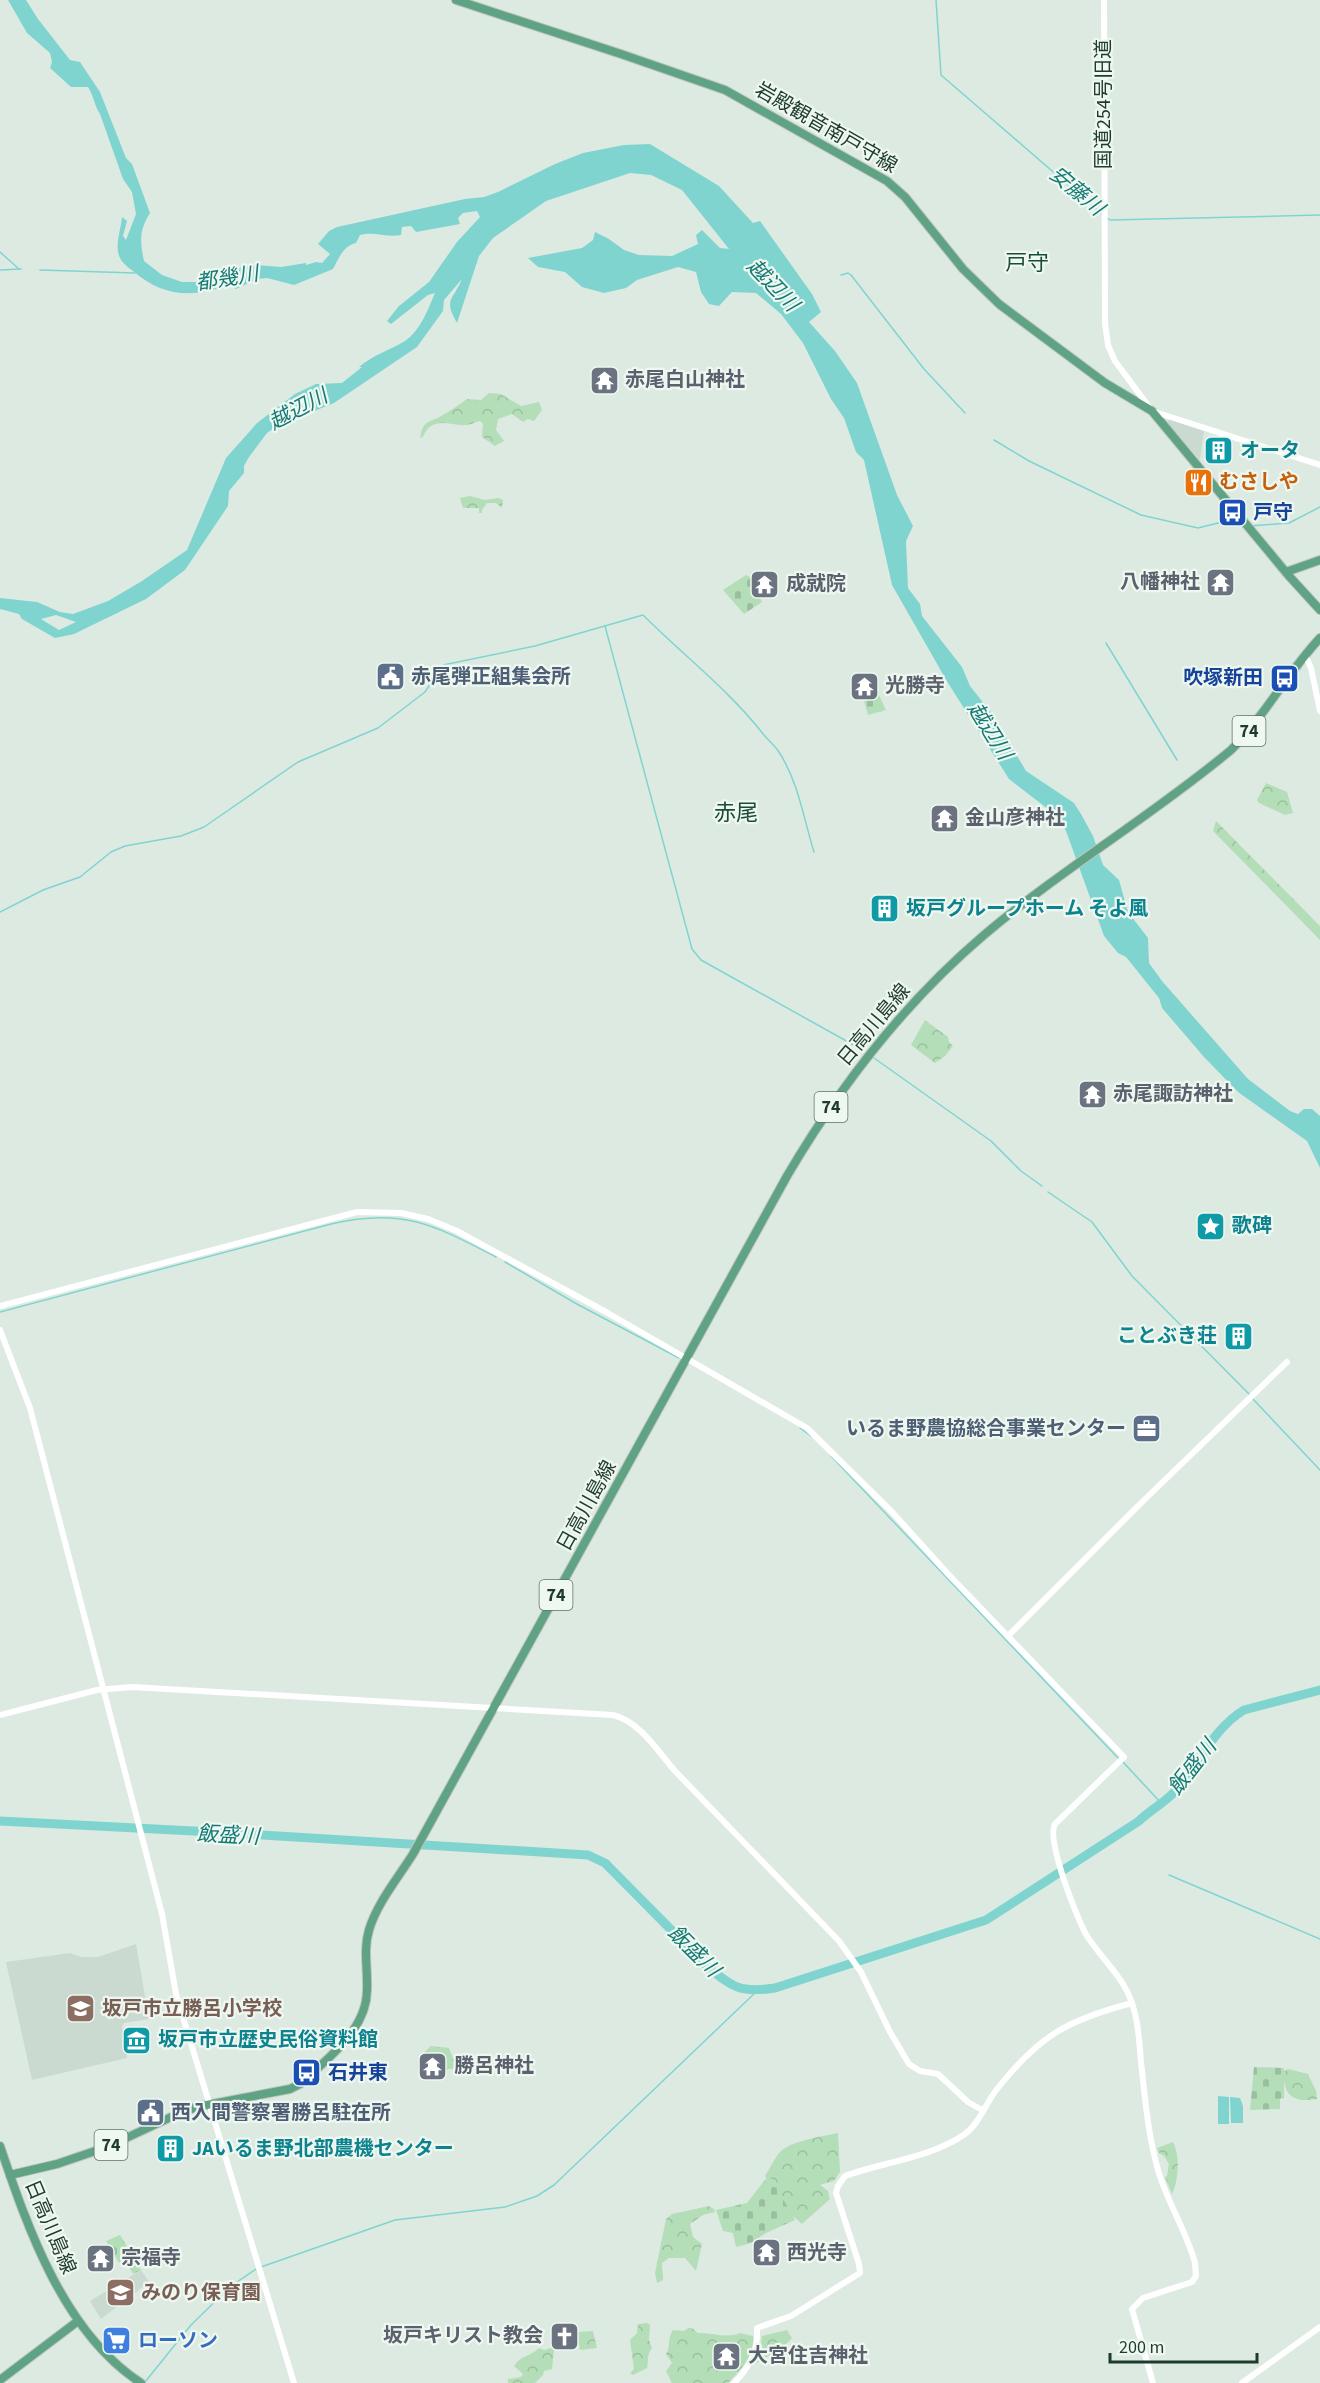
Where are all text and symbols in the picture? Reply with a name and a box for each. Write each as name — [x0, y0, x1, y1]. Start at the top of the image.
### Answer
street label: 国道254号旧道 — [1090, 39, 1118, 169]
street label: 岩殿観音南戸守線 — [750, 76, 902, 180]
water label: 安藤川 — [1043, 159, 1112, 224]
district label: 戸守 — [1005, 247, 1049, 279]
water label: 越辺川 — [740, 252, 807, 320]
water label: 都幾川 — [194, 258, 262, 298]
temple icon: 赤尾白山神社 — [588, 364, 620, 396]
place label: 赤尾白山神社 — [625, 366, 745, 394]
water label: 越辺川 — [263, 380, 335, 437]
building icon: オータ — [1203, 435, 1235, 467]
place label: オータ — [1240, 437, 1300, 465]
restaurant icon: むさしや — [1182, 466, 1214, 498]
place label: むさしや — [1219, 468, 1299, 496]
bus stop icon: 戸守 — [1216, 497, 1248, 529]
place label: 戸守 — [1253, 499, 1293, 527]
temple icon: 八幡神社 — [1205, 566, 1237, 598]
temple icon: 成就院 — [749, 568, 781, 600]
place label: 八幡神社 — [1120, 568, 1200, 596]
place label: 成就院 — [786, 570, 846, 598]
public building icon: 赤尾弾正組集会所 — [374, 661, 406, 693]
bus stop icon: 吹塚新田 — [1268, 662, 1300, 694]
place label: 赤尾弾正組集会所 — [411, 663, 571, 691]
place label: 吹塚新田 — [1183, 664, 1263, 692]
temple icon: 光勝寺 — [848, 670, 880, 702]
place label: 光勝寺 — [885, 672, 945, 700]
water label: 越辺川 — [961, 696, 1020, 767]
road number: 74 — [1232, 716, 1266, 746]
district label: 赤尾 — [714, 797, 758, 829]
temple icon: 金山彦神社 — [928, 802, 960, 834]
place label: 金山彦神社 — [965, 804, 1065, 832]
building icon: 坂戸グループホーム そよ風 — [869, 893, 901, 925]
place label: 坂戸グループホーム そよ風 — [906, 895, 1148, 923]
street label: 日高川島線 — [831, 978, 917, 1072]
temple icon: 赤尾諏訪神社 — [1076, 1078, 1108, 1110]
place label: 赤尾諏訪神社 — [1113, 1080, 1233, 1108]
road number: 74 — [814, 1092, 848, 1122]
place icon: 歌碑 — [1195, 1210, 1227, 1242]
place label: 歌碑 — [1232, 1212, 1272, 1240]
building icon: ことぶき荘 — [1222, 1320, 1254, 1352]
place label: ことぶき荘 — [1117, 1322, 1217, 1350]
office icon: いるま野農協総合事業センター — [1131, 1413, 1163, 1445]
place label: いるま野農協総合事業センター — [846, 1415, 1126, 1443]
street label: 日高川島線 — [551, 1455, 623, 1557]
road number: 74 — [540, 1580, 572, 1610]
water label: 飯盛川 — [1161, 1731, 1224, 1801]
water label: 飯盛川 — [196, 1818, 262, 1852]
water label: 飯盛川 — [661, 1918, 728, 1985]
school or university icon: 坂戸市立勝呂小学校 — [65, 1993, 97, 2025]
place label: 坂戸市立勝呂小学校 — [102, 1995, 282, 2023]
museum icon: 坂戸市立歴史民俗資料館 — [121, 2024, 153, 2056]
place label: 坂戸市立歴史民俗資料館 — [158, 2026, 378, 2054]
temple icon: 勝呂神社 — [417, 2050, 449, 2082]
place label: 勝呂神社 — [454, 2052, 534, 2080]
bus stop icon: 石井東 — [291, 2057, 323, 2089]
place label: 石井東 — [328, 2059, 388, 2087]
public building icon: 西入間警察署勝呂駐在所 — [134, 2097, 166, 2129]
place label: 西入間警察署勝呂駐在所 — [171, 2099, 391, 2127]
road number: 74 — [94, 2130, 128, 2160]
building icon: JAいるま野北部農機センター — [155, 2133, 187, 2165]
place label: JAいるま野北部農機センター — [192, 2135, 454, 2163]
street label: 日高川島線 — [18, 2176, 82, 2278]
temple icon: 西光寺 — [750, 2237, 782, 2269]
place label: 西光寺 — [787, 2239, 847, 2267]
temple icon: 宗福寺 — [84, 2242, 116, 2274]
place label: 宗福寺 — [121, 2244, 181, 2272]
school or university icon: みのり保育園 — [104, 2277, 136, 2309]
place label: みのり保育園 — [141, 2279, 261, 2307]
church icon: 坂戸キリスト教会 — [548, 2320, 580, 2352]
place label: 坂戸キリスト教会 — [383, 2322, 543, 2350]
supermarket icon: ローソン — [101, 2325, 133, 2357]
scale bar — [1110, 2326, 1257, 2364]
place label: ローソン — [138, 2327, 218, 2355]
text: 200 m — [1119, 2335, 1164, 2360]
temple icon: 大宮住吉神社 — [711, 2340, 743, 2372]
place label: 大宮住吉神社 — [748, 2342, 868, 2370]

